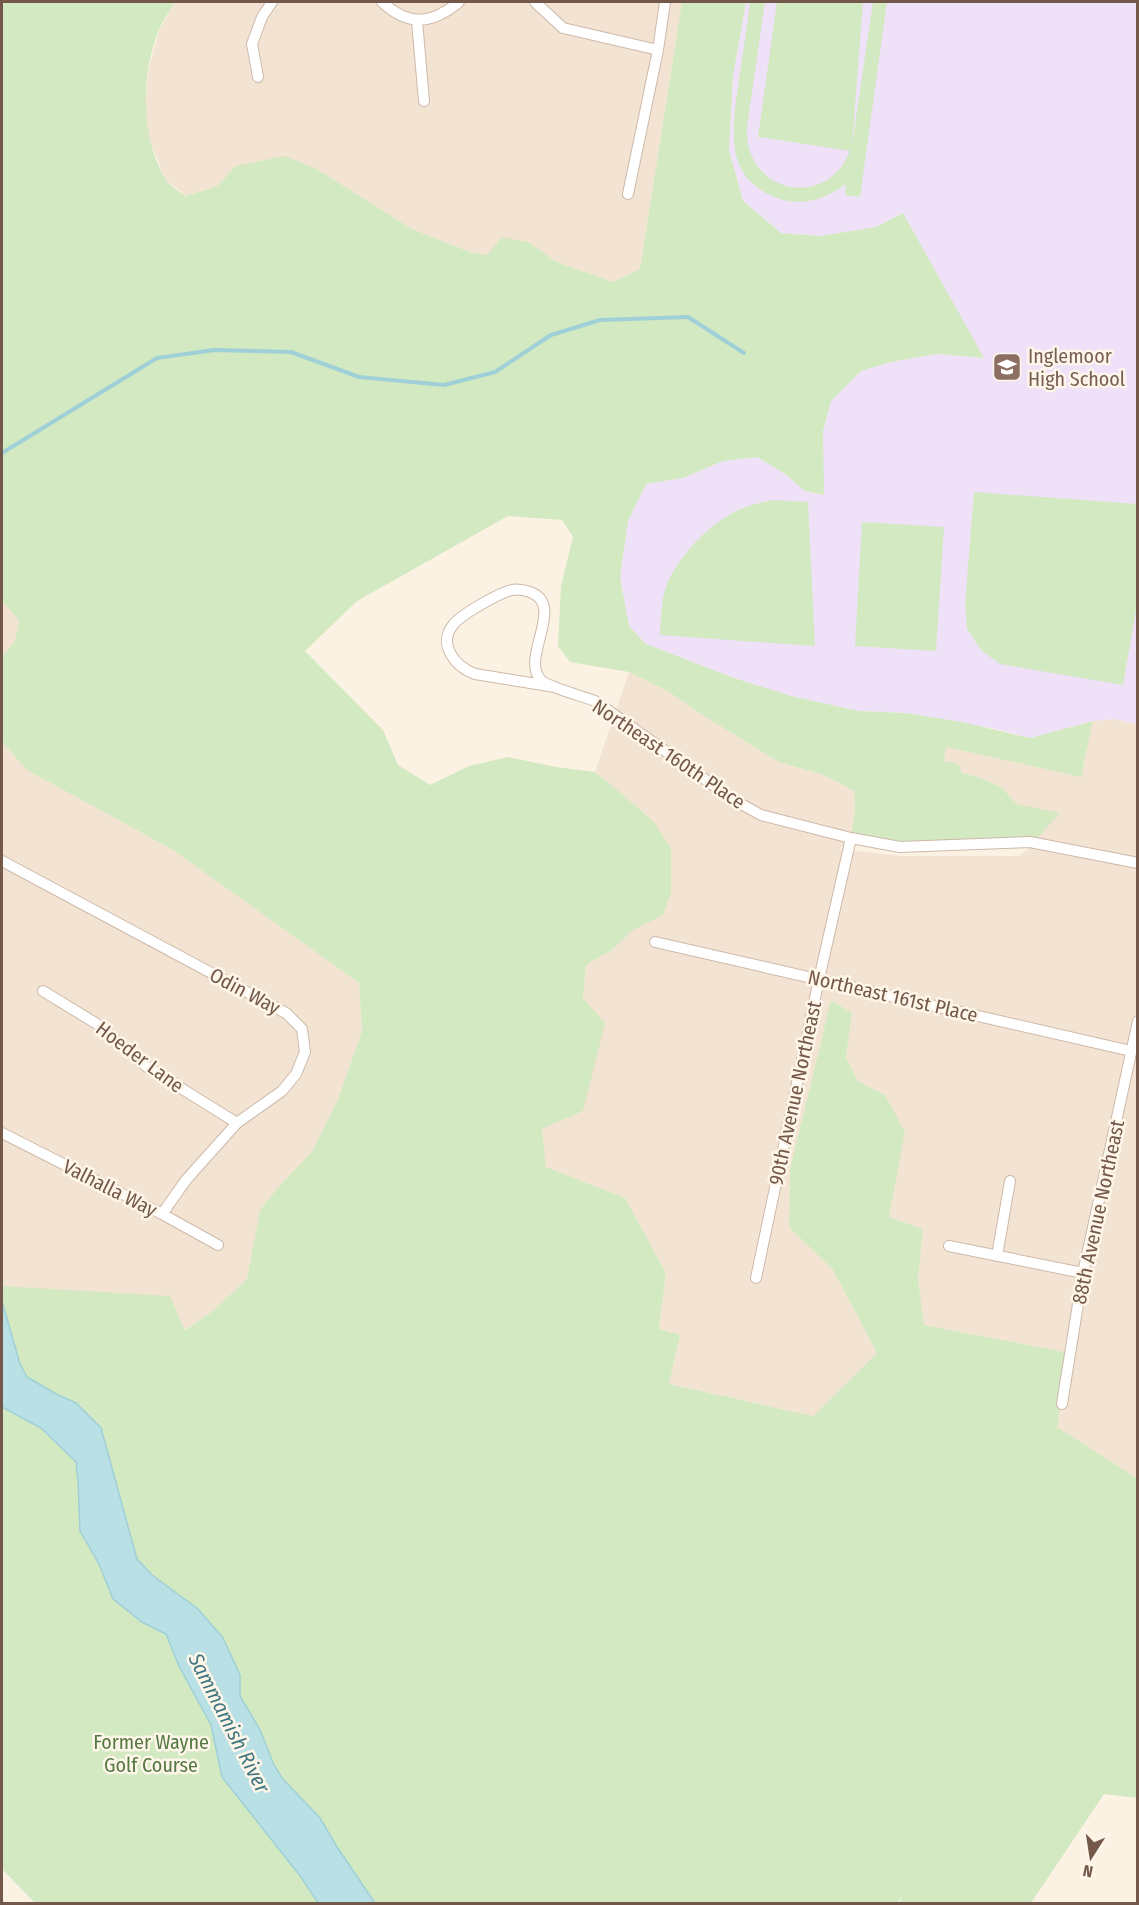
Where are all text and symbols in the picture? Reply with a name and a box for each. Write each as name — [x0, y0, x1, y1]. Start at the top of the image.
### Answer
place label: Inglemoor High School — [1028, 344, 1125, 391]
school or university icon: Inglemoor High School — [991, 351, 1023, 383]
street label: Northeast 160th Place — [588, 694, 750, 814]
street label: Odin Way — [206, 962, 284, 1020]
street label: Northeast 161st Place — [806, 965, 980, 1027]
street label: 90th Avenue Northeast — [764, 998, 826, 1187]
street label: Hoeder Lane — [91, 1016, 189, 1098]
street label: 88th Avenue Northeast — [1067, 1117, 1129, 1306]
street label: Valhalla Way — [59, 1154, 161, 1222]
water label: Sammamish River — [182, 1648, 276, 1798]
park label: Former Wayne Golf Course — [93, 1730, 209, 1777]
north arrow — [1061, 1827, 1121, 1887]
text: N — [1081, 1861, 1095, 1881]

